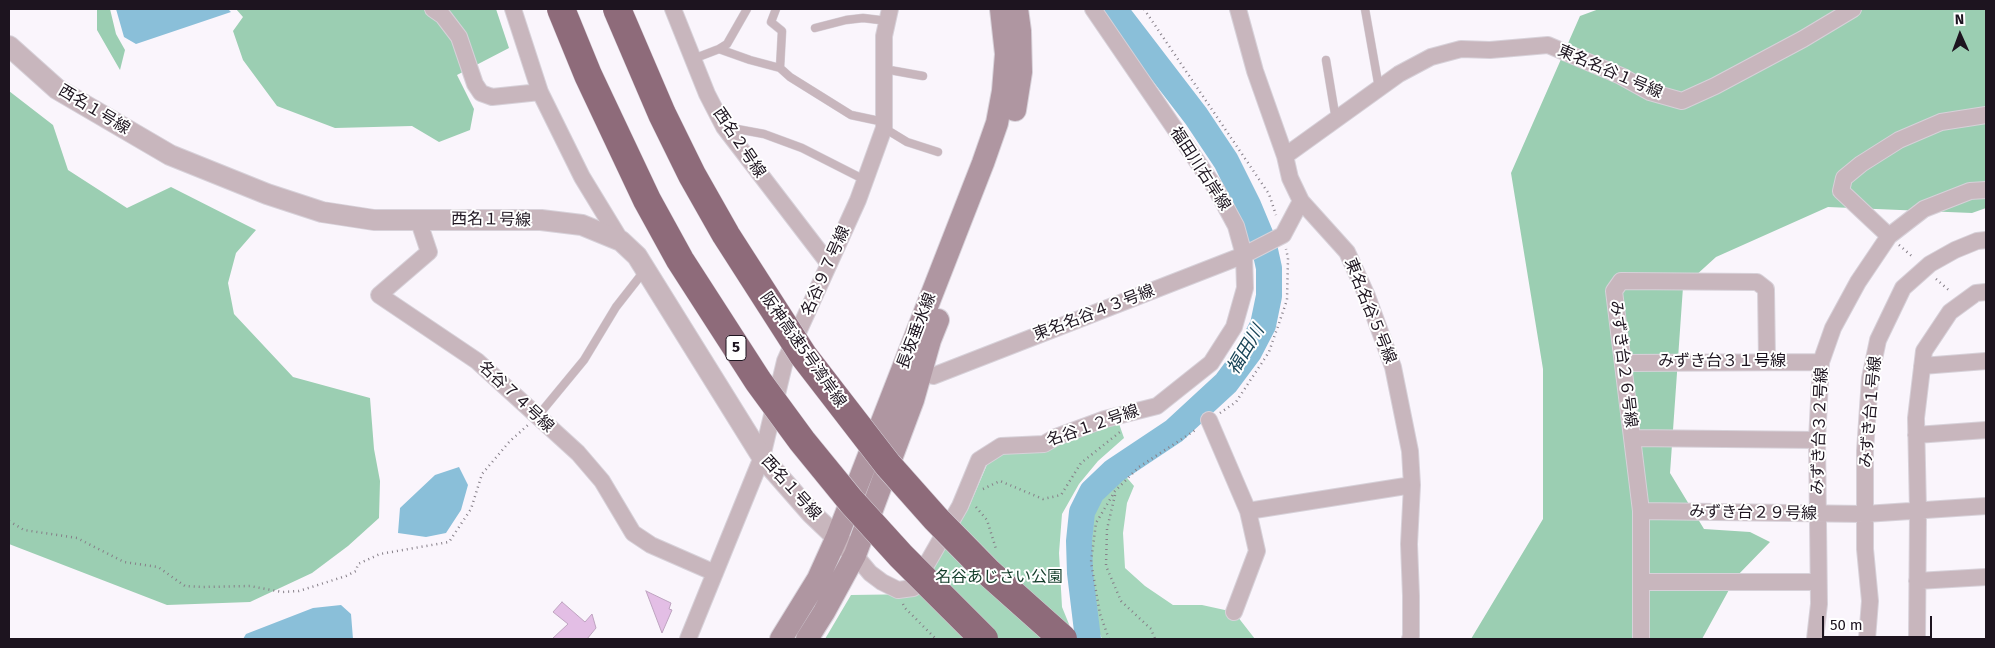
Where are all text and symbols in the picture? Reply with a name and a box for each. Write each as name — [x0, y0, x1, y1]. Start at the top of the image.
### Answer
north arrow — [1935, 10, 1985, 60]
text: N — [1955, 11, 1964, 28]
street label: 東名名谷１号線 — [1555, 41, 1665, 103]
street label: 西名１号線 — [55, 81, 133, 139]
street label: 西名２号線 — [709, 104, 769, 182]
street label: 福田川右岸線 — [1166, 124, 1234, 214]
street label: 西名１号線 — [451, 210, 531, 230]
street label: 名谷９７号線 — [798, 223, 854, 319]
street label: 東名名谷５号線 — [1340, 255, 1400, 367]
street label: 東名名谷４３号線 — [1031, 281, 1157, 345]
street label: 阪神高速5号湾岸線 — [756, 289, 850, 411]
street label: 長坂垂水線 — [894, 290, 940, 372]
street label: みずき台２６号線 — [1606, 299, 1640, 429]
water label: 福田川 — [1223, 321, 1269, 379]
road number: 5 — [726, 336, 746, 360]
street label: みずき台３１号線 — [1658, 352, 1786, 372]
street label: みずき台１号線 — [1857, 355, 1885, 469]
street label: 名谷７４号線 — [474, 357, 558, 437]
street label: みずき台３２号線 — [1808, 367, 1832, 495]
street label: 名谷１２号線 — [1044, 401, 1142, 451]
street label: 西名１号線 — [757, 452, 825, 524]
street label: みずき台２９号線 — [1689, 502, 1817, 524]
park label: 名谷あじさい公園 — [935, 568, 1063, 588]
scale bar — [1825, 606, 1935, 638]
text: 50 m — [1830, 616, 1863, 634]

